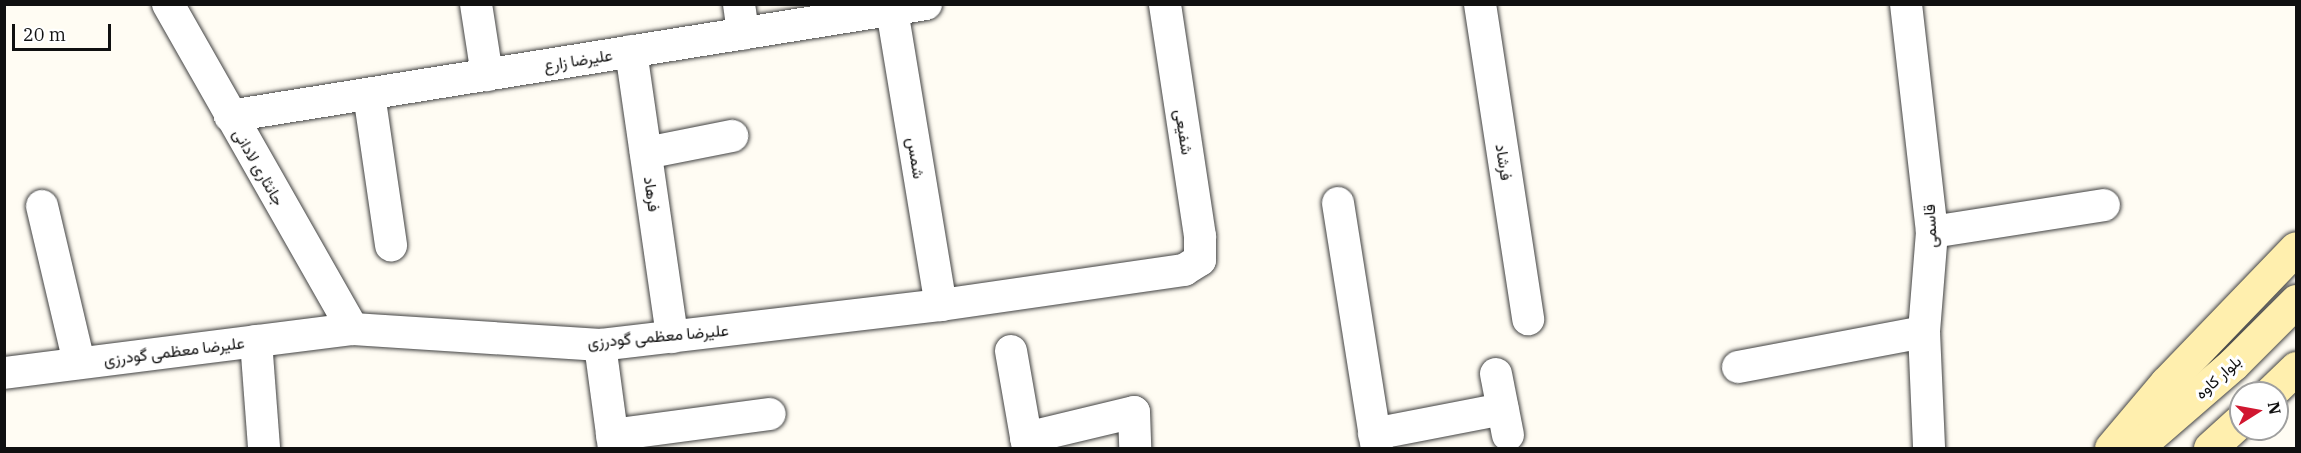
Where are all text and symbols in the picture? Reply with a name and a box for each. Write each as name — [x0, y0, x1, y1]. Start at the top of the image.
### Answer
scale bar — [15, 12, 114, 50]
text: 20 m — [23, 23, 66, 46]
street label: علیرضا زارع — [542, 45, 614, 75]
street label: شفیعی — [1171, 108, 1197, 156]
street label: جانثاری لادانی — [229, 125, 289, 209]
street label: شمس — [903, 136, 929, 180]
street label: فرشاد — [1492, 142, 1516, 182]
street label: فرهاد — [640, 175, 664, 213]
street label: قاسمی — [1919, 204, 1941, 248]
street label: علیرضا معظمی گودرزی — [587, 320, 729, 352]
street label: علیرضا معظمی گودرزی — [102, 333, 246, 369]
street label: بلوار کاوه — [2191, 351, 2245, 403]
north arrow — [2229, 381, 2289, 441]
text: N — [2264, 400, 2286, 416]

